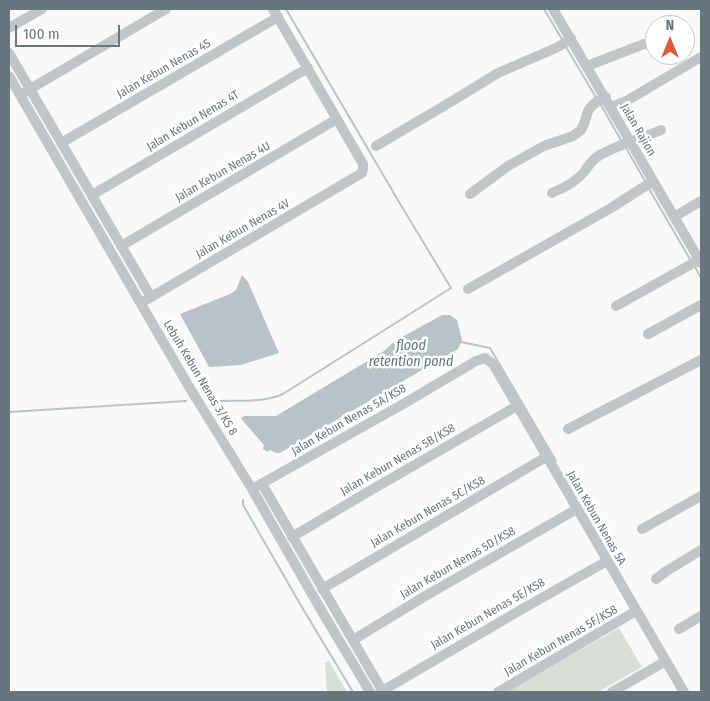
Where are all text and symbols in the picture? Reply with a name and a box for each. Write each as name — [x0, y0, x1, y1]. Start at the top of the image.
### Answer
scale bar — [18, 15, 122, 47]
north arrow — [645, 15, 695, 65]
text: N — [666, 17, 674, 34]
text: 100 m — [23, 25, 60, 43]
street label: Jalan Kebun Nenas 4S — [115, 36, 213, 102]
street label: Jalan Kebun Nenas 4T — [144, 88, 242, 154]
street label: Jalan Rajion — [617, 101, 659, 159]
street label: Jalan Kebun Nenas 4U — [173, 139, 273, 205]
street label: Jalan Kebun Nenas 4V — [193, 196, 293, 262]
street label: Lebuh Kebun Nenas 3/KS 8 — [160, 318, 240, 438]
water label: flood retention pond — [369, 338, 453, 371]
street label: Jalan Kebun Nenas 5A/KS8 — [289, 381, 409, 459]
street label: Jalan Kebun Nenas 5B/KS8 — [338, 421, 458, 499]
street label: Jalan Kebun Nenas 5A — [563, 468, 629, 568]
street label: Jalan Kebun Nenas 5C/KS8 — [368, 473, 488, 551]
street label: Jalan Kebun Nenas 5D/KS8 — [398, 524, 518, 602]
street label: Jalan Kebun Nenas 5E/KS8 — [428, 575, 548, 653]
street label: Jalan Kebun Nenas 5F/KS8 — [502, 603, 620, 679]

